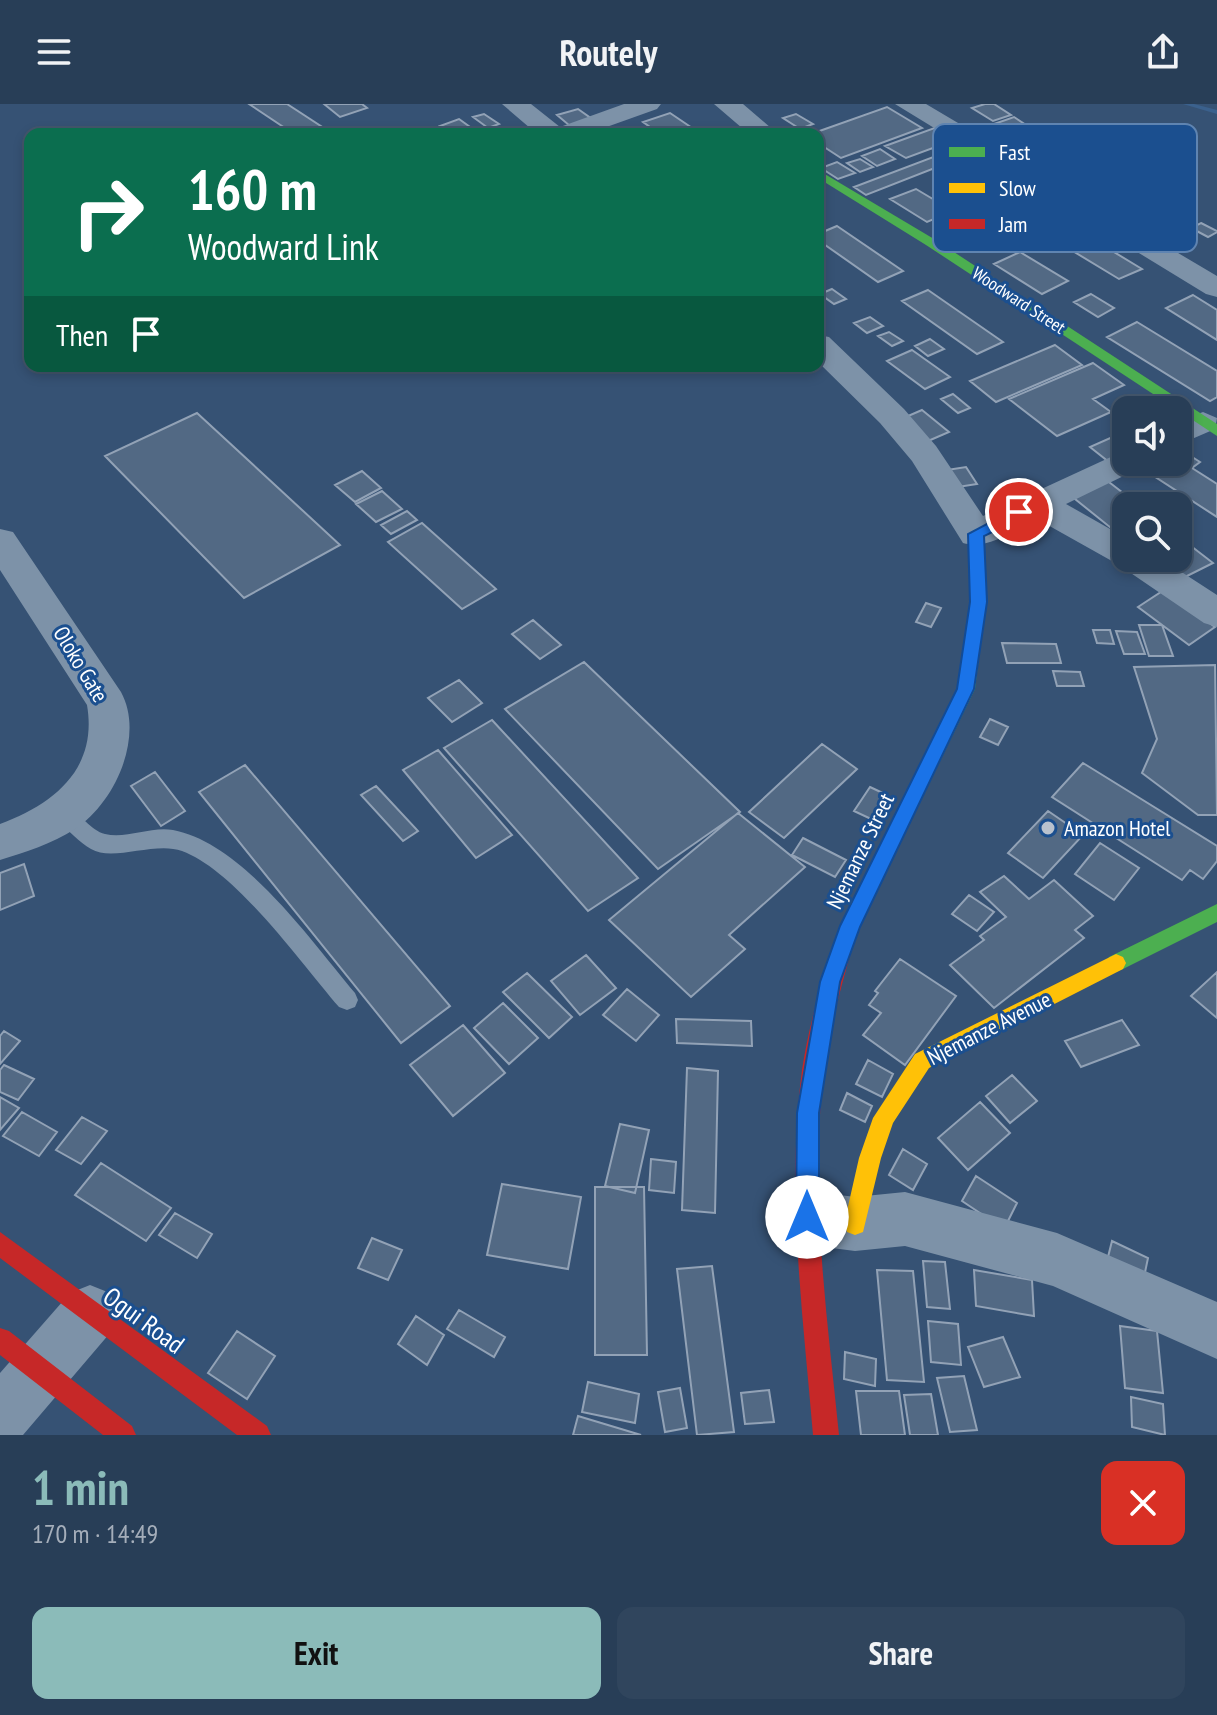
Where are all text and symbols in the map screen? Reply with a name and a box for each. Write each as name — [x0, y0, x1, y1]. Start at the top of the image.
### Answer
text: Routely — [560, 29, 657, 76]
icon: menu — [32, 30, 76, 74]
icon: share — [1141, 30, 1185, 74]
legend — [933, 124, 1197, 252]
text: Fast — [999, 138, 1030, 166]
text: 160 m — [188, 153, 317, 225]
icon: right — [56, 160, 160, 264]
text: Slow — [999, 174, 1036, 202]
text: Jam — [998, 210, 1027, 238]
text: Woodward Link — [188, 223, 379, 270]
street label: Woodward Street — [968, 261, 1070, 339]
icon: arrive — [124, 312, 168, 356]
text: Then — [56, 315, 108, 354]
map controls — [1112, 396, 1192, 572]
button: sound — [1112, 396, 1192, 476]
pin — [985, 478, 1053, 546]
icon: arrive — [997, 490, 1041, 534]
button: search — [1112, 492, 1192, 572]
street label: Oloko Gate — [47, 621, 115, 707]
street label: Njemanze Street — [820, 789, 900, 913]
place label: Amazon Hotel — [1064, 814, 1171, 842]
marker: Amazon Hotel — [1039, 819, 1057, 837]
street label: Njemanze Avenue — [923, 985, 1055, 1071]
position arrow — [765, 1175, 849, 1259]
street label: Ogui Road — [97, 1280, 191, 1360]
text: 1 min — [32, 1456, 129, 1518]
button: close — [1101, 1461, 1185, 1545]
text: 170 m · 14:49 — [32, 1517, 158, 1550]
button: Exit — [32, 1607, 601, 1699]
button: Share — [617, 1607, 1185, 1699]

